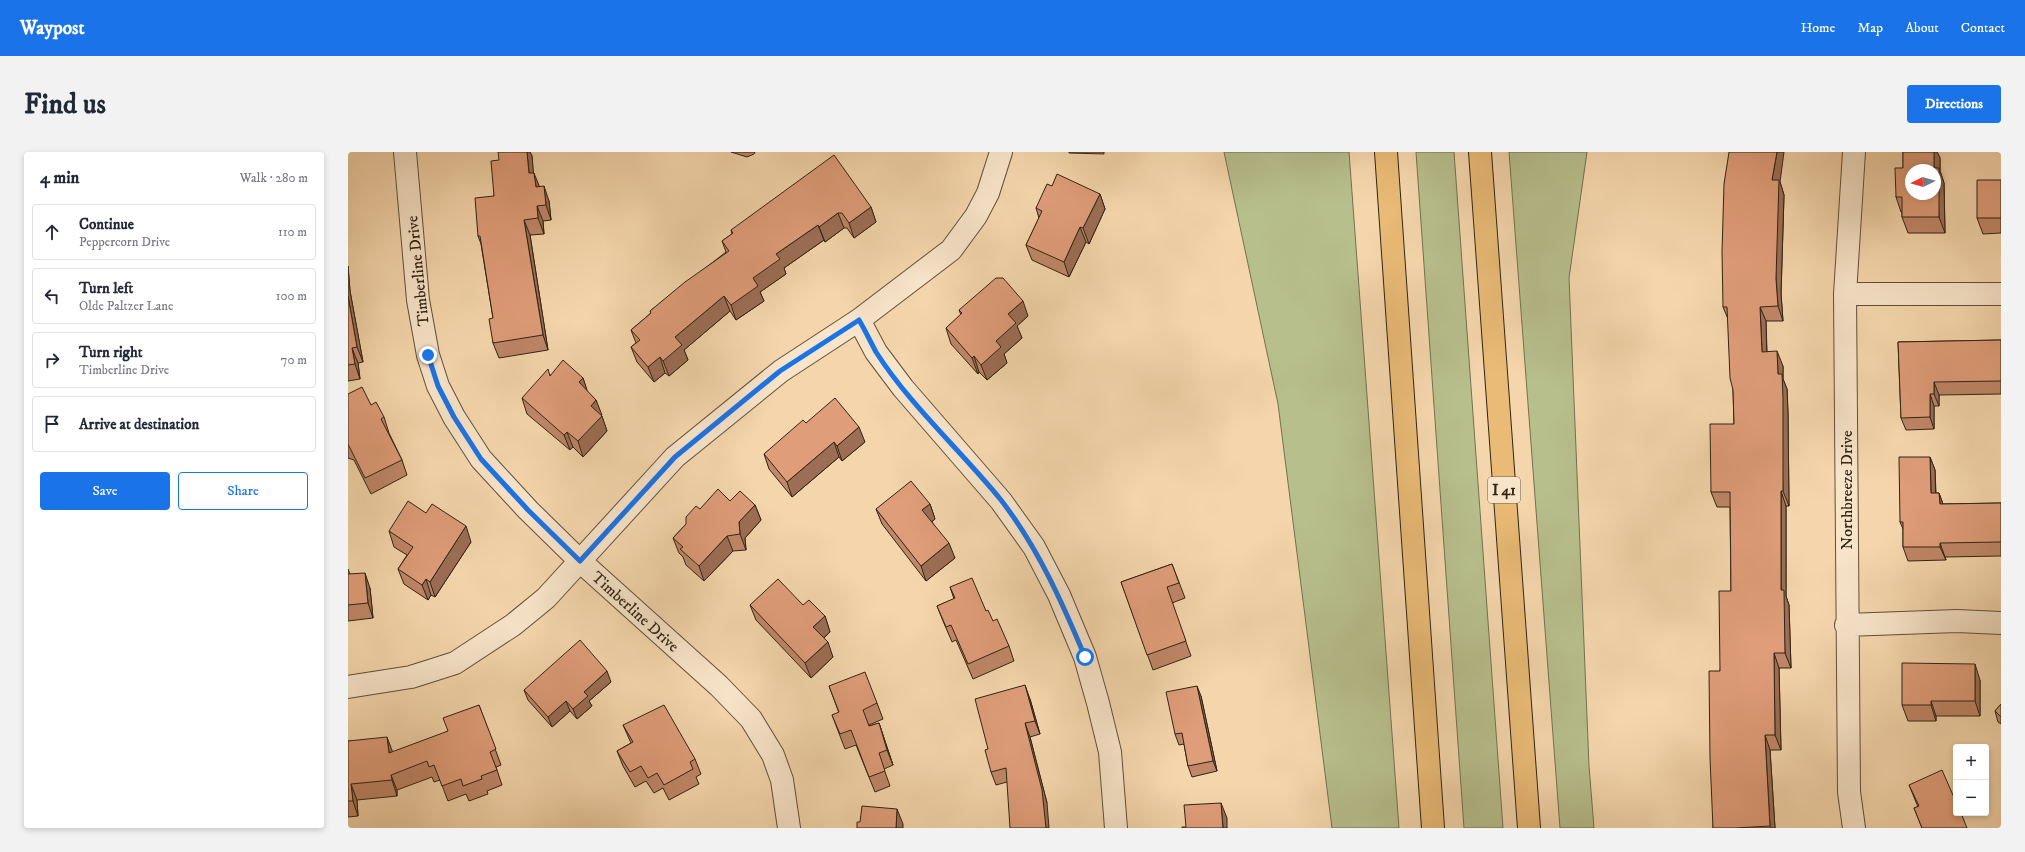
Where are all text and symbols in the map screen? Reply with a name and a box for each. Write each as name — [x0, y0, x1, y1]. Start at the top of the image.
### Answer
text: Waypost — [20, 17, 84, 40]
text: Home — [1801, 19, 1835, 37]
text: Map — [1857, 19, 1883, 37]
text: About — [1905, 19, 1939, 37]
text: Contact — [1961, 19, 2005, 37]
button: Directions — [1907, 85, 2001, 123]
text: Find us — [24, 87, 106, 122]
north arrow — [1905, 164, 1941, 200]
text: 4 min — [40, 167, 79, 189]
text: Walk · 280 m — [240, 170, 308, 186]
street label: Timberline Drive — [402, 214, 434, 327]
text: Continue — [79, 215, 134, 234]
icon: ahead — [41, 221, 63, 243]
text: 110 m — [278, 224, 307, 240]
text: Peppercorn Drive — [79, 234, 170, 250]
text: Turn left — [79, 279, 133, 298]
icon: left — [41, 285, 63, 307]
text: 100 m — [276, 288, 307, 304]
text: Olde Paltzer Lane — [79, 298, 173, 314]
text: Turn right — [79, 343, 142, 362]
route end — [419, 346, 437, 364]
icon: right — [41, 349, 63, 371]
text: 70 m — [281, 352, 307, 368]
text: Timberline Drive — [79, 362, 169, 378]
icon: arrive — [41, 413, 63, 435]
text: Arrive at destination — [79, 415, 199, 434]
street label: Northbreeze Drive — [1837, 430, 1857, 550]
button: Save — [40, 472, 170, 510]
button: Share — [178, 472, 308, 510]
road number: I 41 — [1488, 477, 1520, 503]
street label: Timberline Drive — [587, 567, 684, 657]
route start — [1076, 648, 1094, 666]
map controls — [1953, 744, 1989, 816]
button: + — [1953, 744, 1989, 780]
button: − — [1953, 780, 1989, 816]

